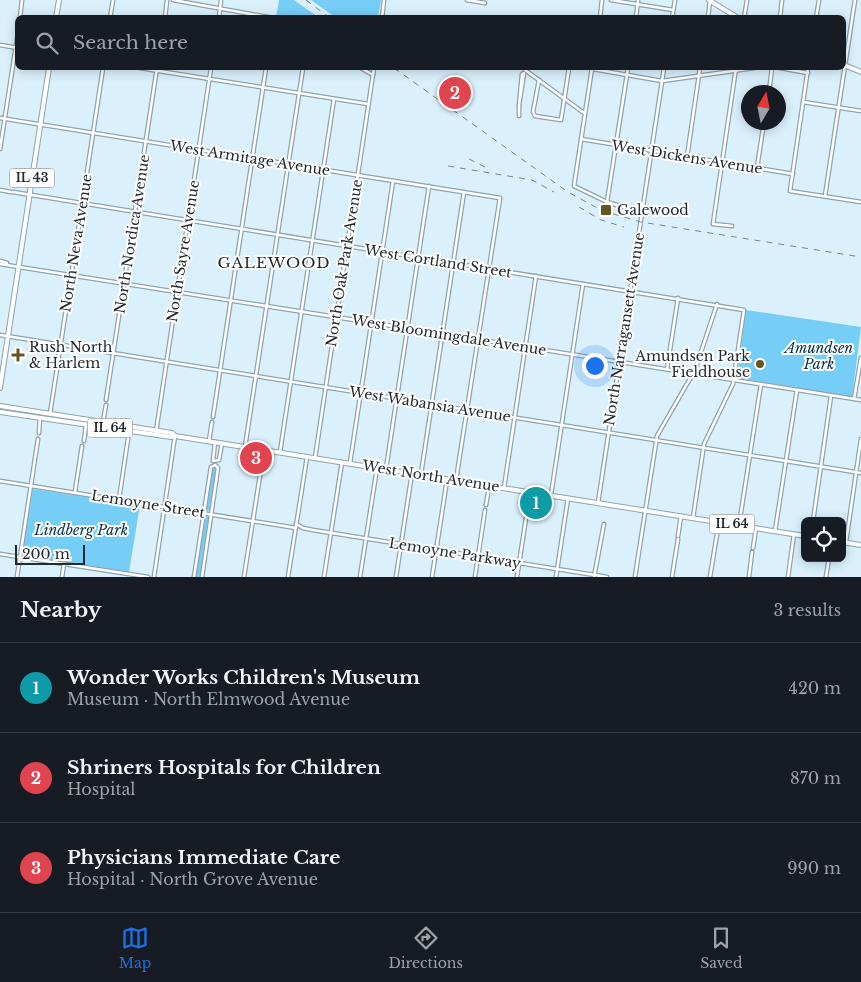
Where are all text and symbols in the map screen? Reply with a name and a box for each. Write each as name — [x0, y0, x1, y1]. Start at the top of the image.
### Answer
search box — [15, 15, 846, 70]
icon: search — [33, 29, 61, 57]
text: Search here — [73, 31, 188, 54]
pin: 2 — [439, 74, 471, 112]
north arrow — [741, 85, 786, 130]
street label: West Armitage Avenue — [168, 136, 331, 180]
street label: West Dickens Avenue — [609, 136, 764, 178]
street label: North Nordica Avenue — [111, 153, 153, 315]
road number: IL 43 — [10, 168, 54, 188]
street label: North Neva Avenue — [56, 173, 96, 313]
street label: North Oak Park Avenue — [322, 178, 366, 348]
street label: North Sayre Avenue — [163, 179, 203, 323]
place label: Galewood — [617, 201, 689, 219]
marker: Galewood — [599, 203, 613, 217]
street label: North Narragansett Avenue — [600, 231, 648, 427]
street label: West Cortland Street — [362, 240, 514, 282]
district label: GALEWOOD — [218, 253, 330, 272]
street label: West Bloomingdale Avenue — [349, 311, 548, 359]
place label: Rush North & Harlem — [29, 338, 113, 372]
park label: Amundsen Park — [783, 339, 853, 373]
place label: Amundsen Park Fieldhouse — [634, 347, 750, 381]
marker: Rush North & Harlem — [11, 348, 25, 362]
your location — [582, 353, 608, 379]
marker: Amundsen Park Fieldhouse — [754, 358, 766, 370]
street label: West Wabansia Avenue — [347, 382, 512, 426]
road number: IL 64 — [88, 418, 132, 438]
pin: 3 — [240, 439, 272, 477]
street label: West North Avenue — [360, 456, 501, 496]
pin: 1 — [520, 484, 552, 522]
street label: Lemoyne Street — [90, 486, 207, 522]
road number: IL 64 — [710, 514, 754, 534]
map controls — [801, 517, 846, 562]
button: locate — [801, 517, 846, 562]
park label: Lindberg Park — [33, 521, 128, 539]
street label: Lemoyne Parkway — [388, 534, 522, 572]
scale bar — [15, 542, 85, 565]
text: 200 m — [22, 545, 70, 563]
text: Nearby — [20, 597, 101, 623]
text: 3 results — [773, 600, 841, 620]
text: Wonder Works Children's Museum — [67, 666, 420, 689]
text: 1 — [33, 678, 39, 698]
text: 420 m — [789, 678, 841, 698]
text: Museum · North Elmwood Avenue — [67, 689, 350, 709]
text: Shriners Hospitals for Children — [67, 756, 381, 779]
text: 2 — [31, 768, 41, 788]
text: 870 m — [790, 768, 841, 788]
text: Hospital — [67, 779, 136, 799]
text: Physicians Immediate Care — [67, 846, 340, 869]
text: 3 — [31, 858, 41, 878]
text: 990 m — [787, 858, 841, 878]
text: Hospital · North Grove Avenue — [67, 869, 318, 889]
tab: Map — [119, 924, 151, 972]
tab: Directions — [388, 924, 463, 972]
tab: Saved — [700, 924, 742, 972]

